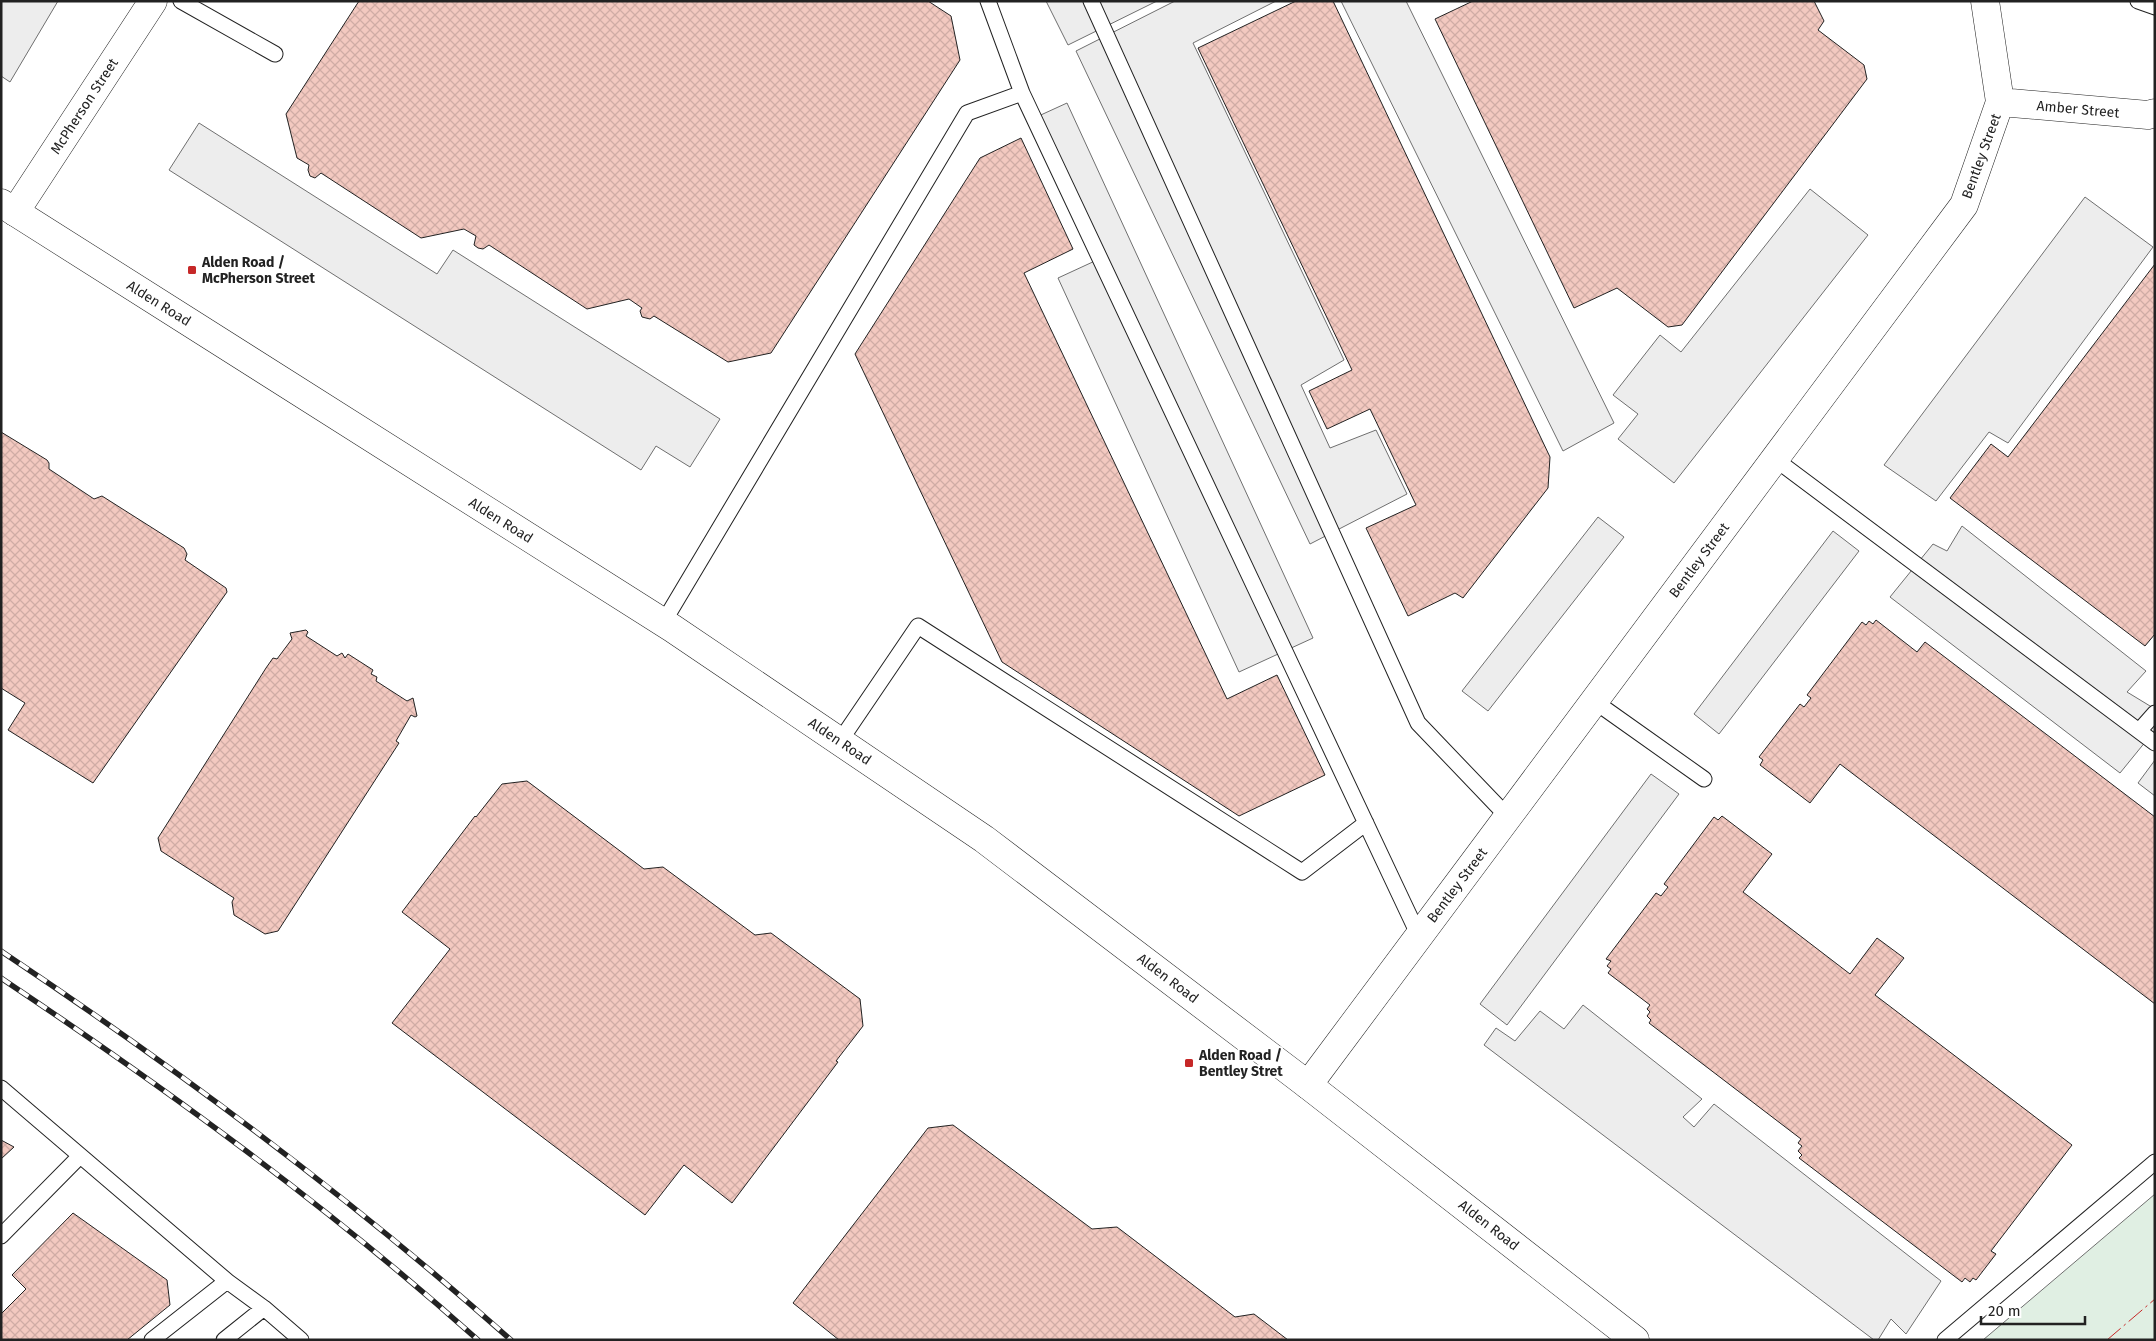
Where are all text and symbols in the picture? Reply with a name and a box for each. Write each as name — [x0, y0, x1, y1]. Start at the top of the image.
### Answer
street label: McPherson Street — [47, 54, 122, 157]
street label: Amber Street — [2036, 97, 2121, 122]
street label: Bentley Street — [1958, 110, 2005, 201]
place label: Alden Road / McPherson Street — [201, 254, 315, 287]
marker: Alden Road / McPherson Street — [186, 264, 198, 276]
street label: Alden Road — [124, 277, 194, 330]
street label: Alden Road — [466, 494, 536, 547]
street label: Bentley Street — [1666, 519, 1734, 601]
street label: Alden Road — [805, 714, 874, 769]
street label: Bentley Street — [1424, 844, 1492, 926]
street label: Alden Road — [1134, 950, 1202, 1007]
place label: Alden Road / Bentley Stret — [1198, 1047, 1283, 1080]
marker: Alden Road / Bentley Stret — [1183, 1057, 1195, 1069]
street label: Alden Road — [1455, 1196, 1522, 1254]
scale bar — [1981, 1294, 2085, 1326]
text: 20 m — [1988, 1302, 2021, 1320]

